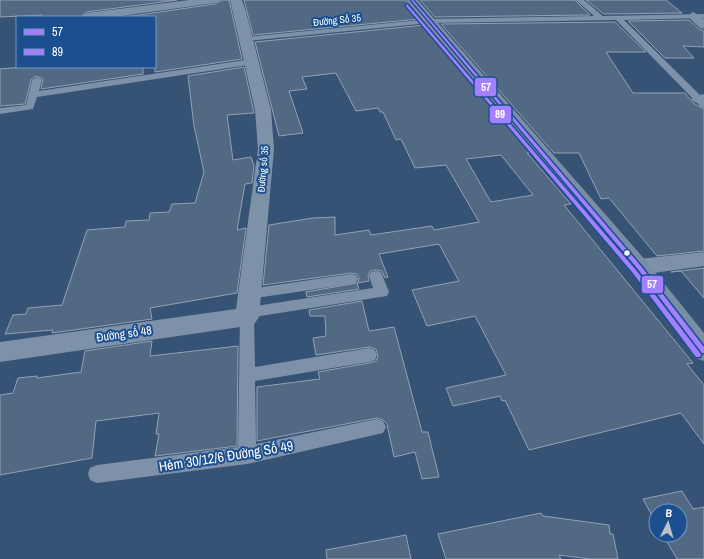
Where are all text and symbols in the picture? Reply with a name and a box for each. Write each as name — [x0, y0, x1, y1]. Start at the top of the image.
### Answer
street label: Đường Số 35 — [313, 11, 362, 29]
legend — [16, 16, 156, 68]
text: 57 — [52, 24, 63, 40]
text: 89 — [52, 44, 63, 60]
line badge: 57 — [474, 77, 497, 97]
text: 57 — [481, 80, 491, 94]
line badge: 89 — [489, 105, 512, 124]
text: 89 — [495, 107, 505, 121]
street label: Đường số 35 — [254, 145, 272, 193]
unlabelled marker — [622, 248, 632, 258]
line badge: 57 — [641, 275, 664, 294]
text: 57 — [647, 277, 657, 291]
street label: Đường số 48 — [95, 322, 153, 346]
street label: Hẻm 30/12/6 Đường Số 49 — [157, 436, 295, 476]
north arrow — [648, 503, 688, 543]
text: B — [665, 506, 673, 520]

